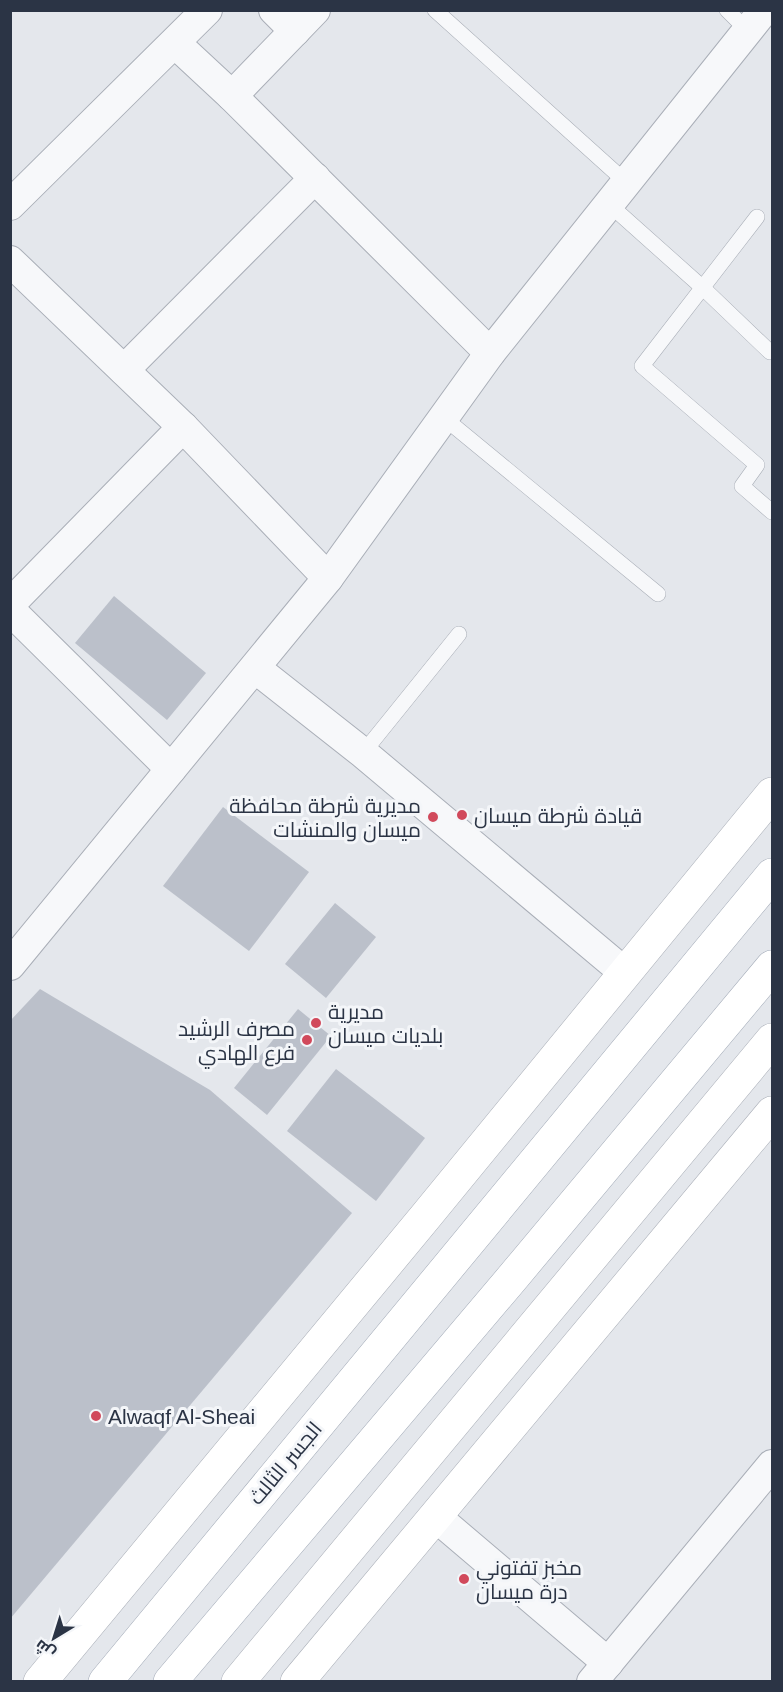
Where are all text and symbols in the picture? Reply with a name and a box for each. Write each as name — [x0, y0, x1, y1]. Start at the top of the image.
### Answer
place label: مديرية شرطة محافظة ميسان والمنشات — [229, 794, 421, 843]
place label: قيادة شرطة ميسان — [474, 804, 642, 829]
marker: قيادة شرطة ميسان — [455, 808, 469, 822]
marker: مديرية شرطة محافظة ميسان والمنشات — [426, 810, 440, 824]
place label: مديرية بلديات ميسان — [328, 1000, 443, 1049]
marker: مديرية بلديات ميسان — [309, 1016, 323, 1030]
place label: مصرف الرشيد فرع الهادي — [178, 1017, 295, 1069]
marker: مصرف الرشيد فرع الهادي — [300, 1033, 314, 1047]
place label: Alwaqf Al-Sheai — [108, 1405, 255, 1428]
marker: Alwaqf Al-Sheai — [89, 1409, 103, 1423]
street label: الجسر الثالث — [244, 1417, 327, 1510]
place label: مخبز تفتوني درة ميسان — [476, 1556, 582, 1605]
marker: مخبز تفتوني درة ميسان — [457, 1572, 471, 1586]
north arrow — [24, 1608, 84, 1668]
text: ش — [32, 1636, 59, 1662]

